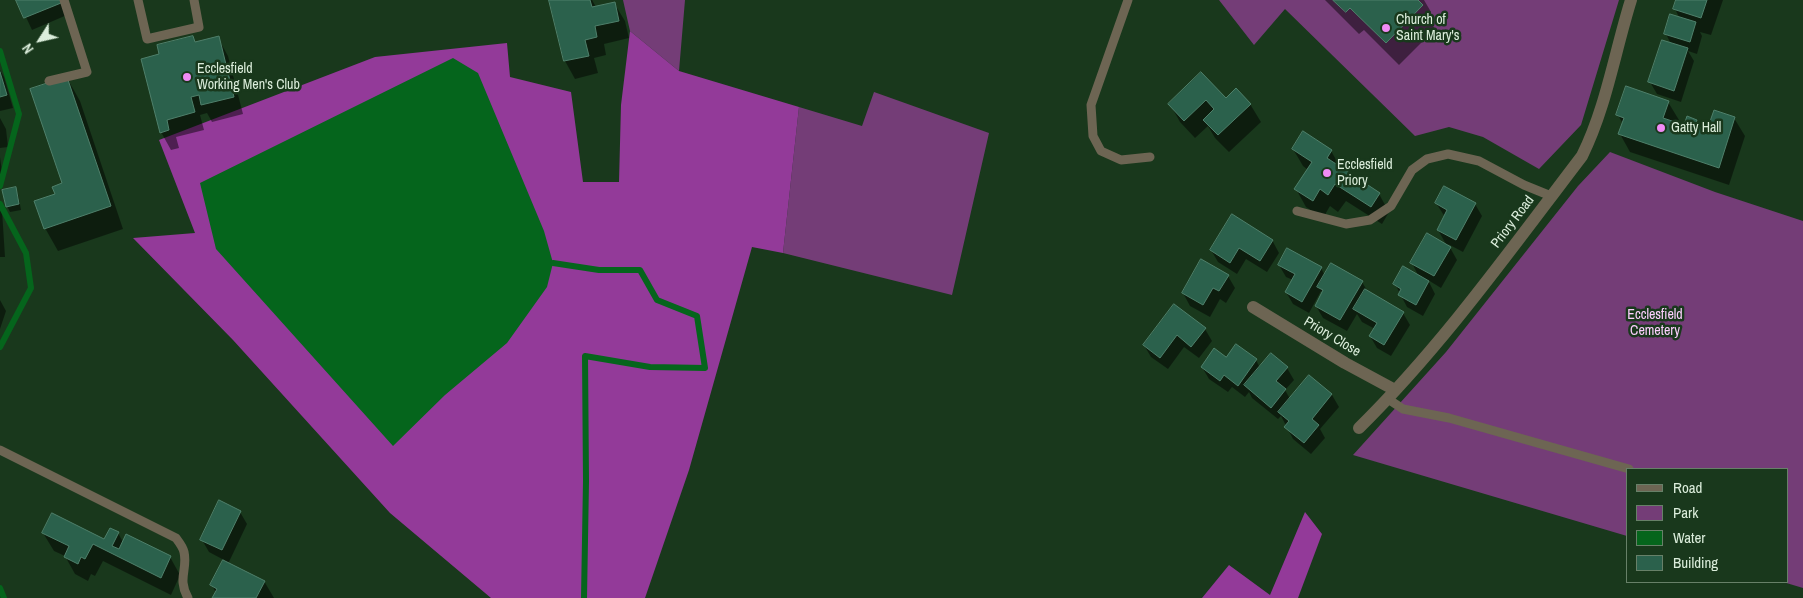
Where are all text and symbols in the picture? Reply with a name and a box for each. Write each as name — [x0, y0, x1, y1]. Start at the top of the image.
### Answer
place label: Church of Saint Mary's — [1396, 12, 1459, 44]
north arrow — [15, 15, 65, 65]
marker: Church of Saint Mary's — [1380, 22, 1392, 34]
text: N — [18, 40, 37, 57]
place label: Ecclesfield Working Men's Club — [197, 61, 300, 94]
marker: Ecclesfield Working Men's Club — [181, 71, 193, 83]
place label: Gatty Hall — [1671, 120, 1721, 136]
marker: Gatty Hall — [1655, 122, 1667, 134]
place label: Ecclesfield Priory — [1337, 157, 1393, 190]
marker: Ecclesfield Priory — [1321, 167, 1333, 179]
street label: Priory Road — [1488, 192, 1538, 252]
park label: Ecclesfield Cemetery — [1627, 307, 1683, 340]
street label: Priory Close — [1301, 314, 1363, 360]
legend — [1626, 468, 1788, 583]
text: Road — [1673, 477, 1702, 498]
text: Park — [1673, 502, 1698, 523]
text: Water — [1673, 527, 1705, 548]
text: Building — [1673, 552, 1718, 573]

